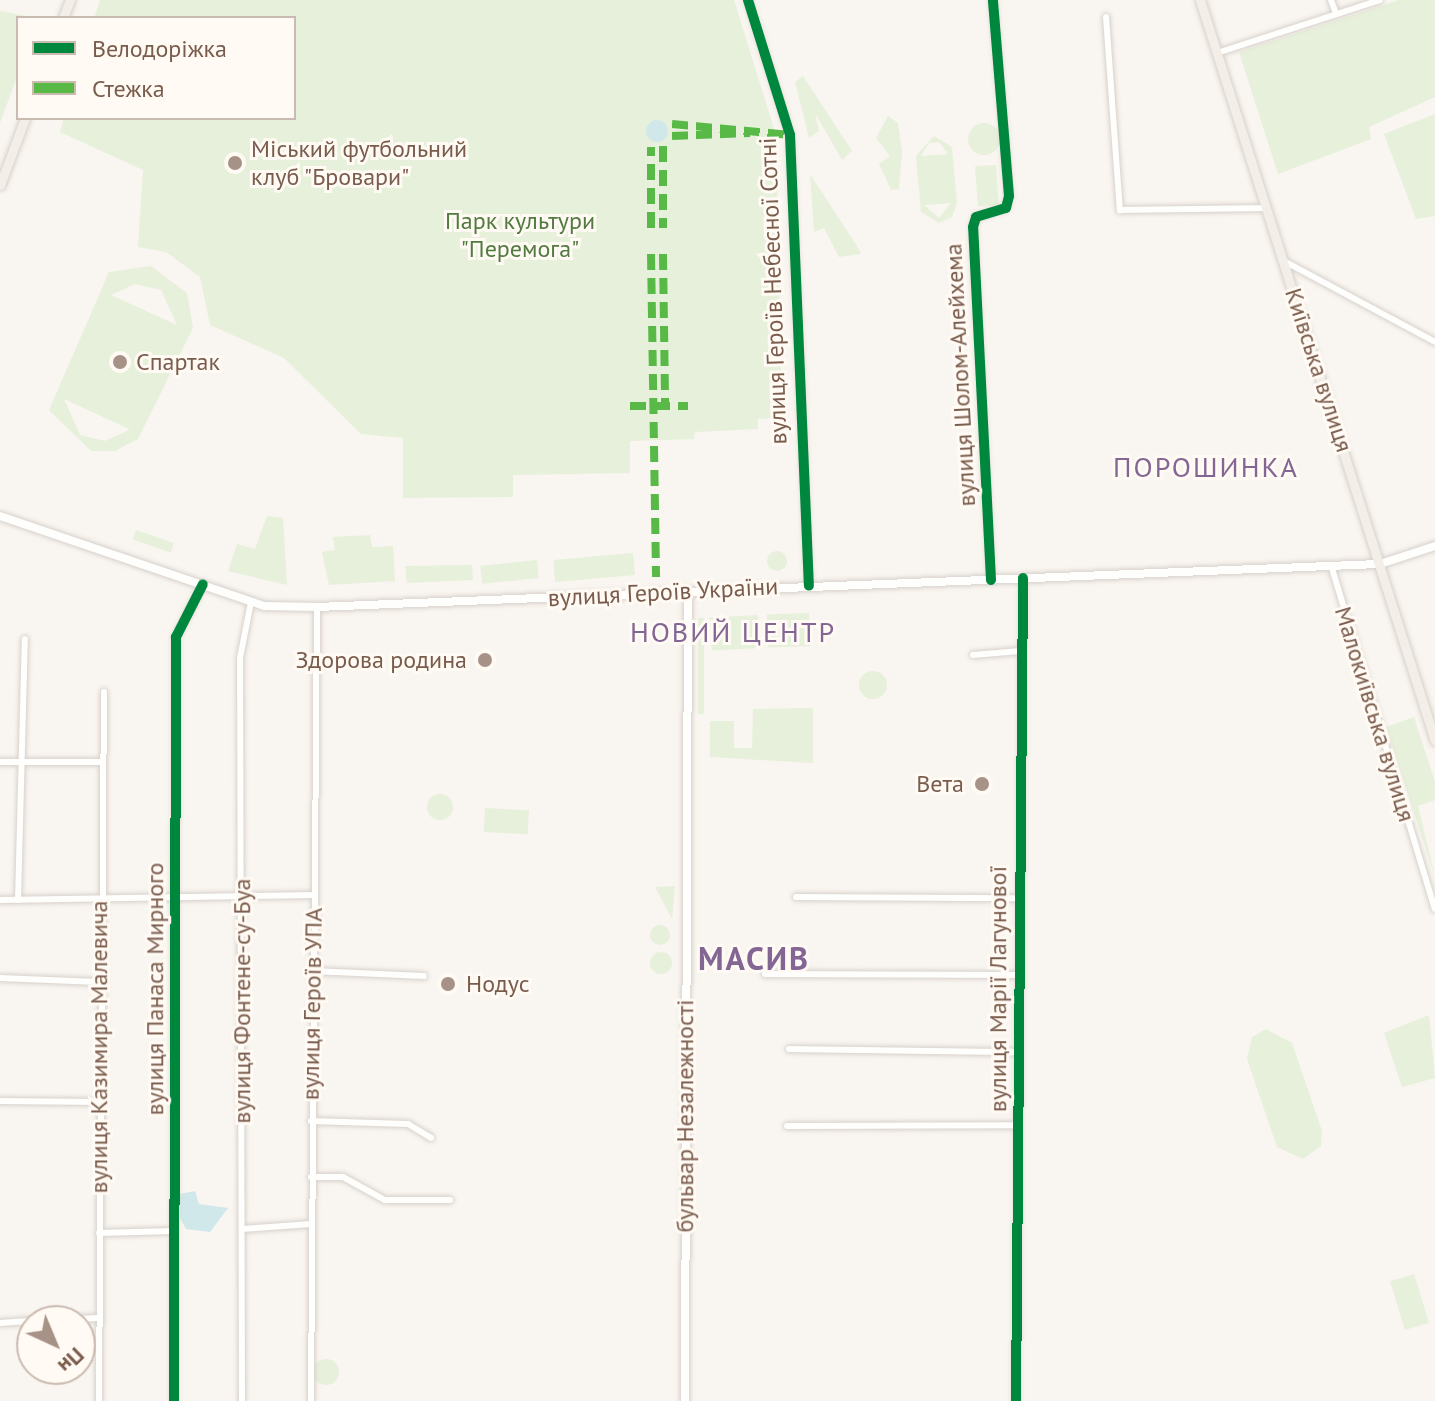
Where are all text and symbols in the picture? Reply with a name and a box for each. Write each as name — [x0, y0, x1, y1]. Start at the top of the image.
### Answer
legend — [16, 16, 296, 120]
text: Велодоріжка — [92, 33, 227, 64]
text: Стежка — [92, 73, 165, 104]
place label: Міський футбольний клуб "Бровари" — [251, 135, 467, 191]
street label: вулиця Героїв Небесної Сотні — [753, 137, 793, 445]
marker: Міський футбольний клуб "Бровари" — [226, 154, 244, 172]
park label: Парк культури "Перемога" — [445, 207, 595, 263]
street label: вулиця Шолом-Алейхема — [939, 243, 981, 507]
street label: Київська вулиця — [1279, 284, 1359, 456]
place label: Спартак — [136, 348, 220, 376]
marker: Спартак — [111, 353, 129, 371]
district label: ПОРОШИНКА — [1113, 450, 1299, 484]
street label: вулиця Героїв України — [547, 572, 779, 612]
street label: Малокиївська вулиця — [1329, 603, 1421, 825]
district label: НОВИЙ ЦЕНТР — [630, 615, 836, 649]
place label: Здорова родина — [295, 646, 467, 674]
marker: Здорова родина — [474, 649, 496, 671]
place label: Вета — [916, 770, 964, 798]
marker: Вета — [971, 773, 993, 795]
street label: вулиця Панаса Мирного — [141, 863, 169, 1115]
street label: вулиця Марії Лагунової — [984, 866, 1012, 1112]
street label: вулиця Фонтене-су-Буа — [228, 878, 256, 1124]
street label: вулиця Казимира Малевича — [85, 901, 113, 1193]
street label: вулиця Героїв УПА — [296, 907, 328, 1101]
district label: МАСИВ — [698, 939, 810, 977]
place label: Нодус — [466, 970, 530, 998]
marker: Нодус — [437, 973, 459, 995]
street label: бульвар Незалежності — [671, 1000, 699, 1232]
north arrow — [16, 1305, 96, 1385]
text: Пн — [52, 1342, 90, 1380]

